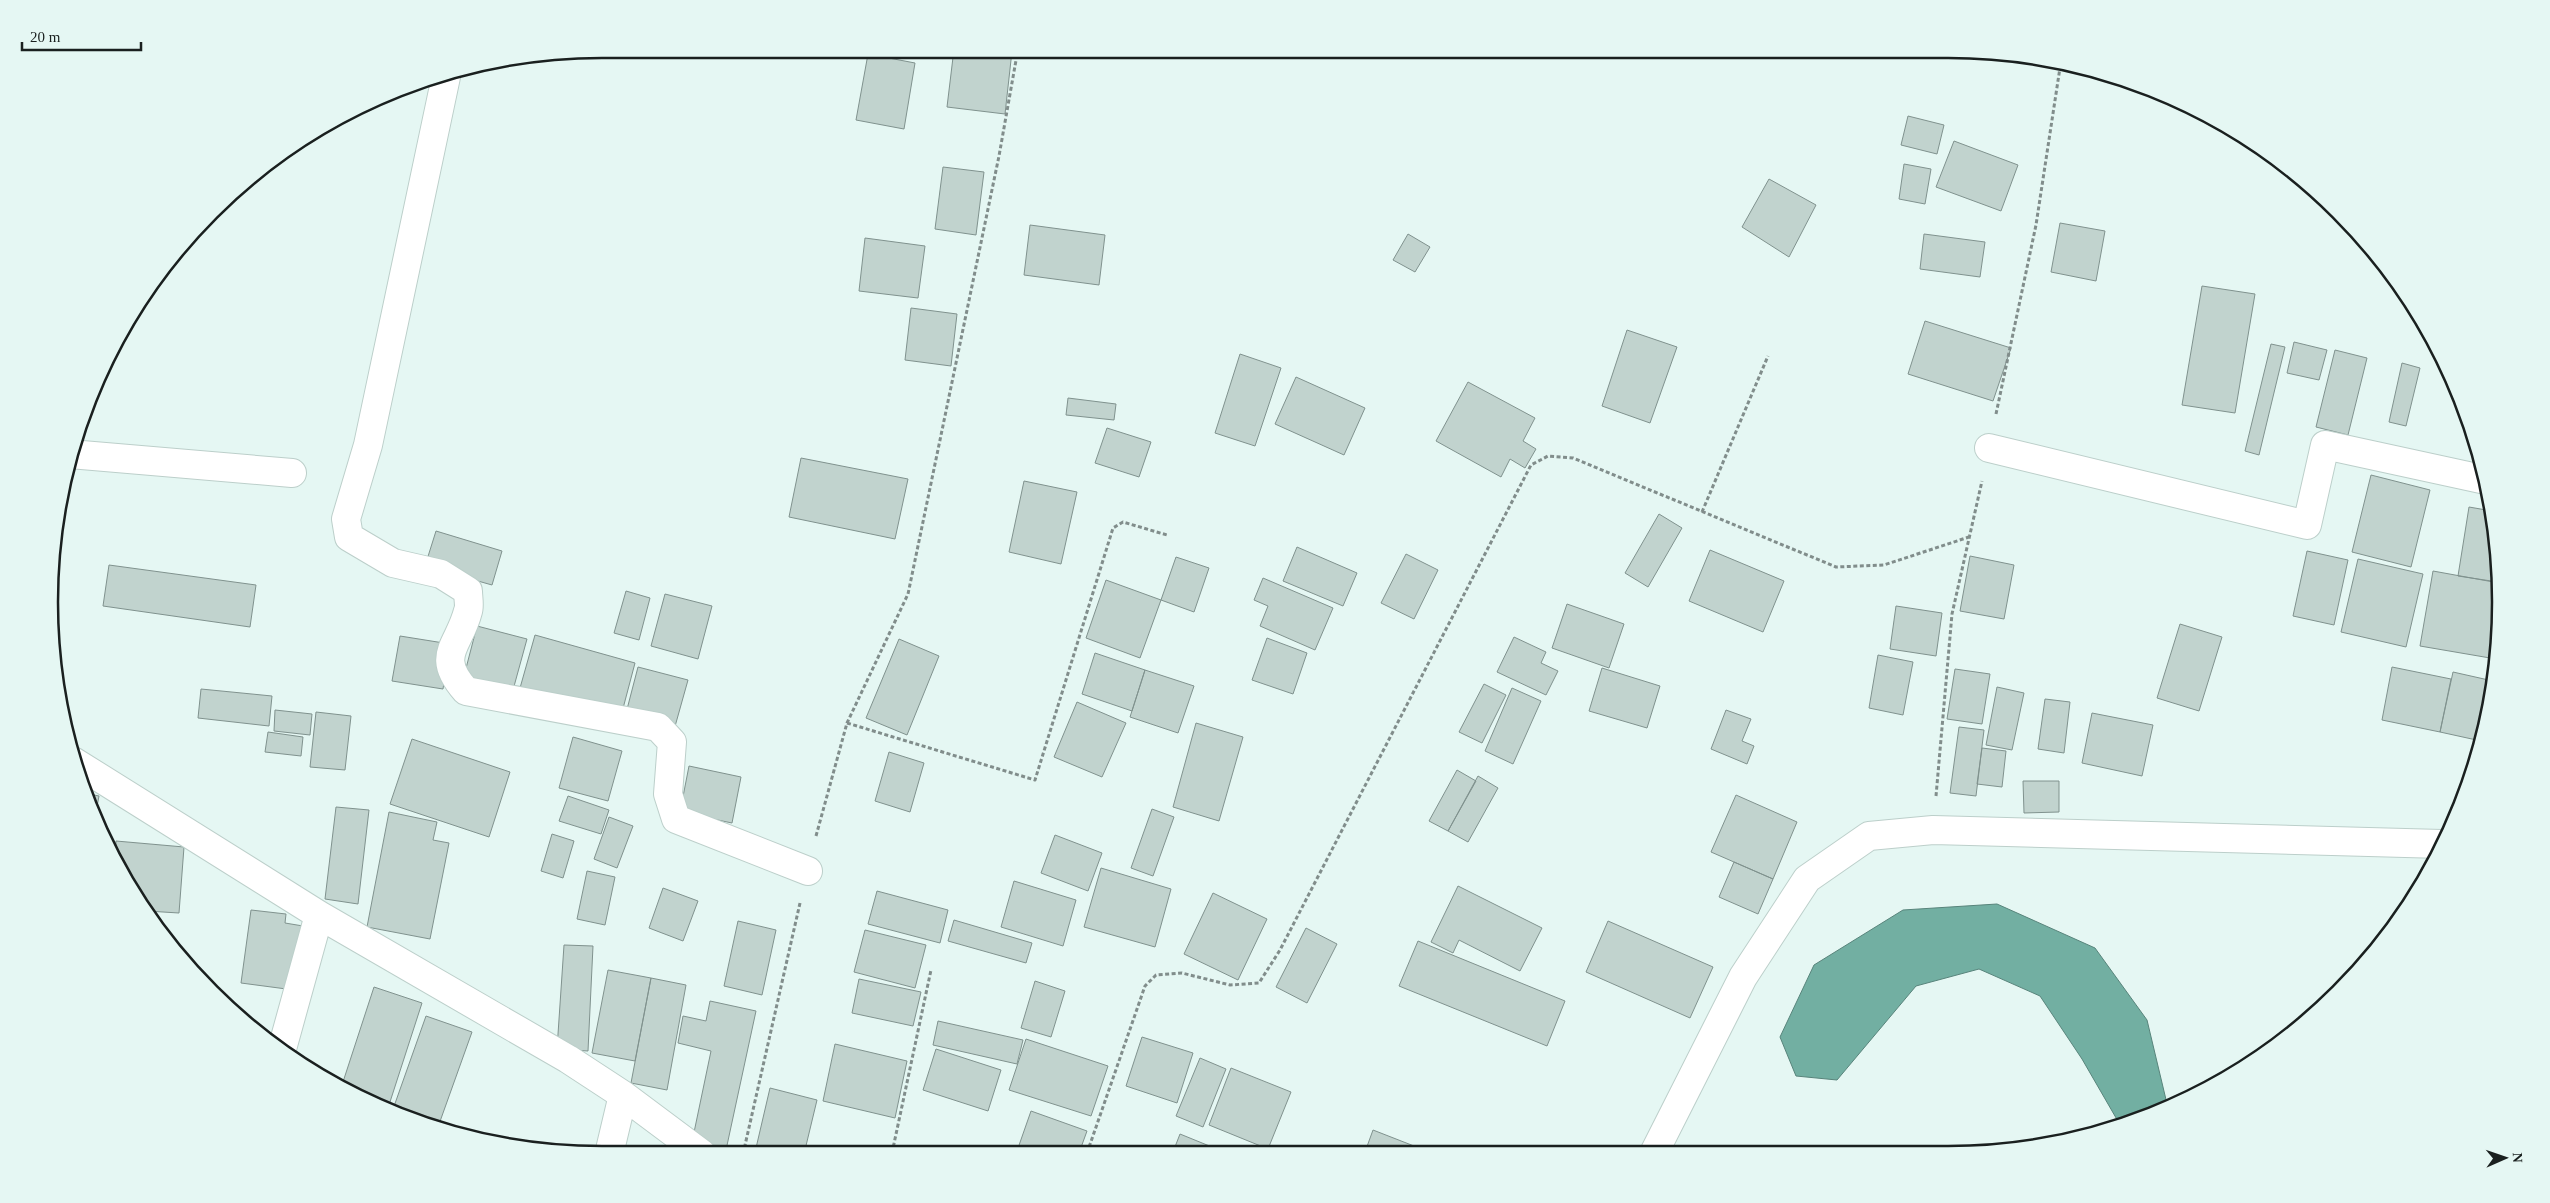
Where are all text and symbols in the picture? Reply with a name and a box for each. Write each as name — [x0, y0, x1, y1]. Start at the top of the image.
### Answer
scale bar — [22, 20, 141, 52]
text: 20 m — [30, 29, 61, 45]
north arrow — [2480, 1133, 2530, 1183]
text: N — [2510, 1152, 2525, 1163]

